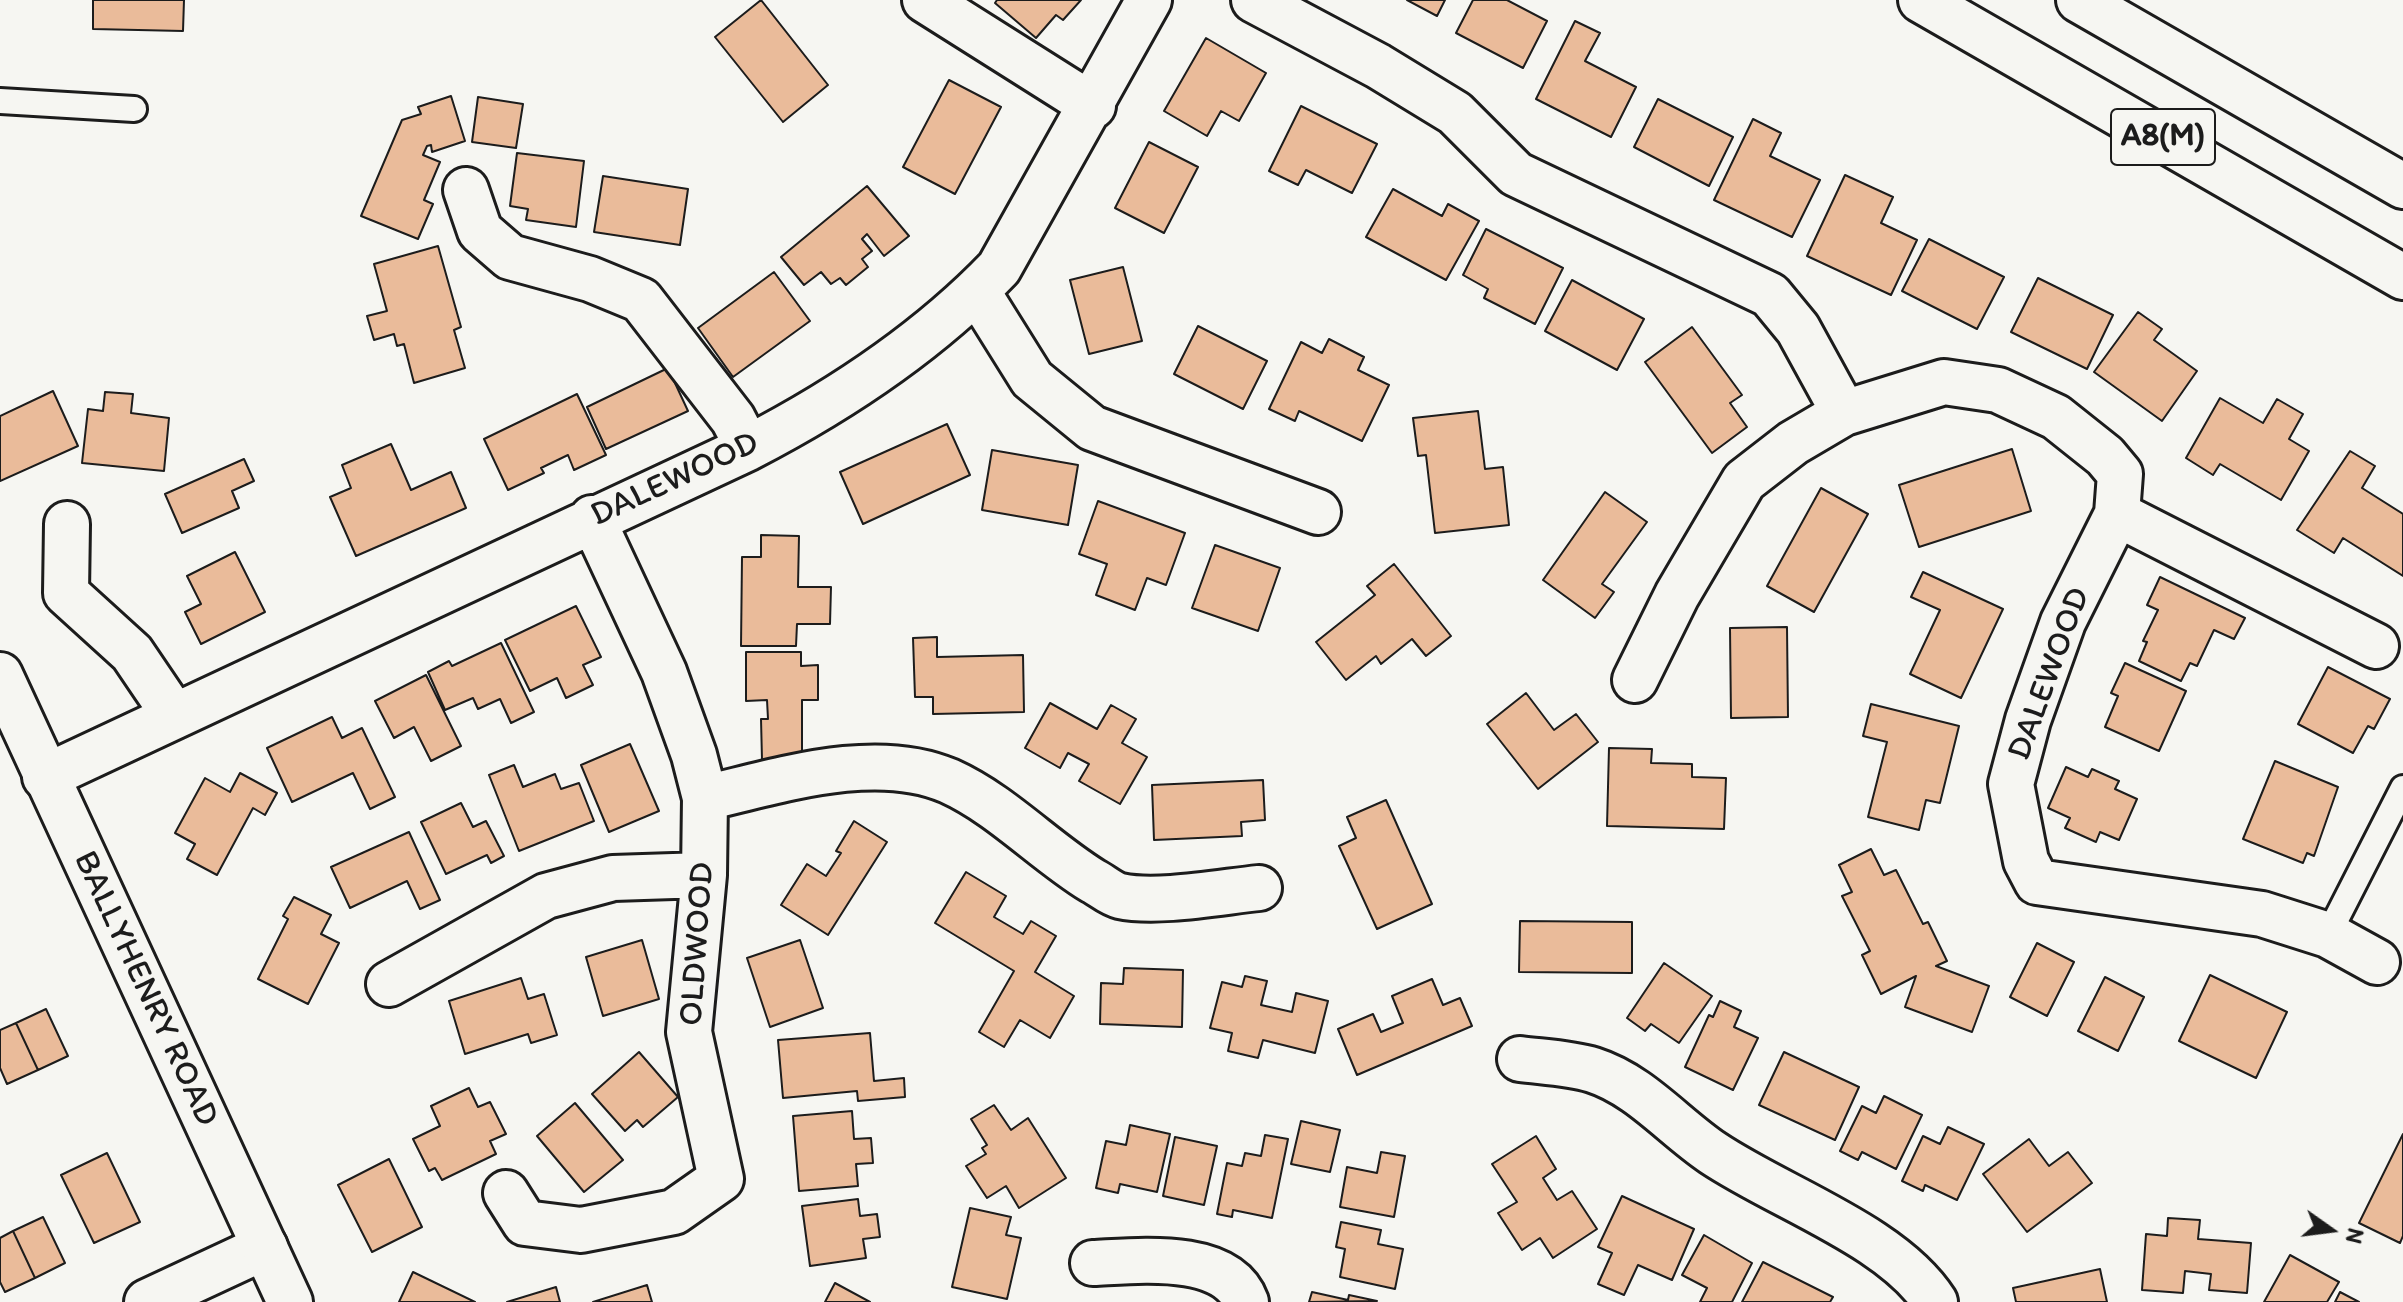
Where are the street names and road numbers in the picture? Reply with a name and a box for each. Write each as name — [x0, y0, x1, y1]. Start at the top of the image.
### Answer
road number: A8(M) — [2111, 109, 2215, 165]
street label: DALEWOOD — [585, 423, 765, 537]
street label: DALEWOOD — [2000, 582, 2100, 766]
street label: BALLYHENRY ROAD — [63, 845, 227, 1133]
street label: OLDWOOD — [672, 861, 724, 1027]

